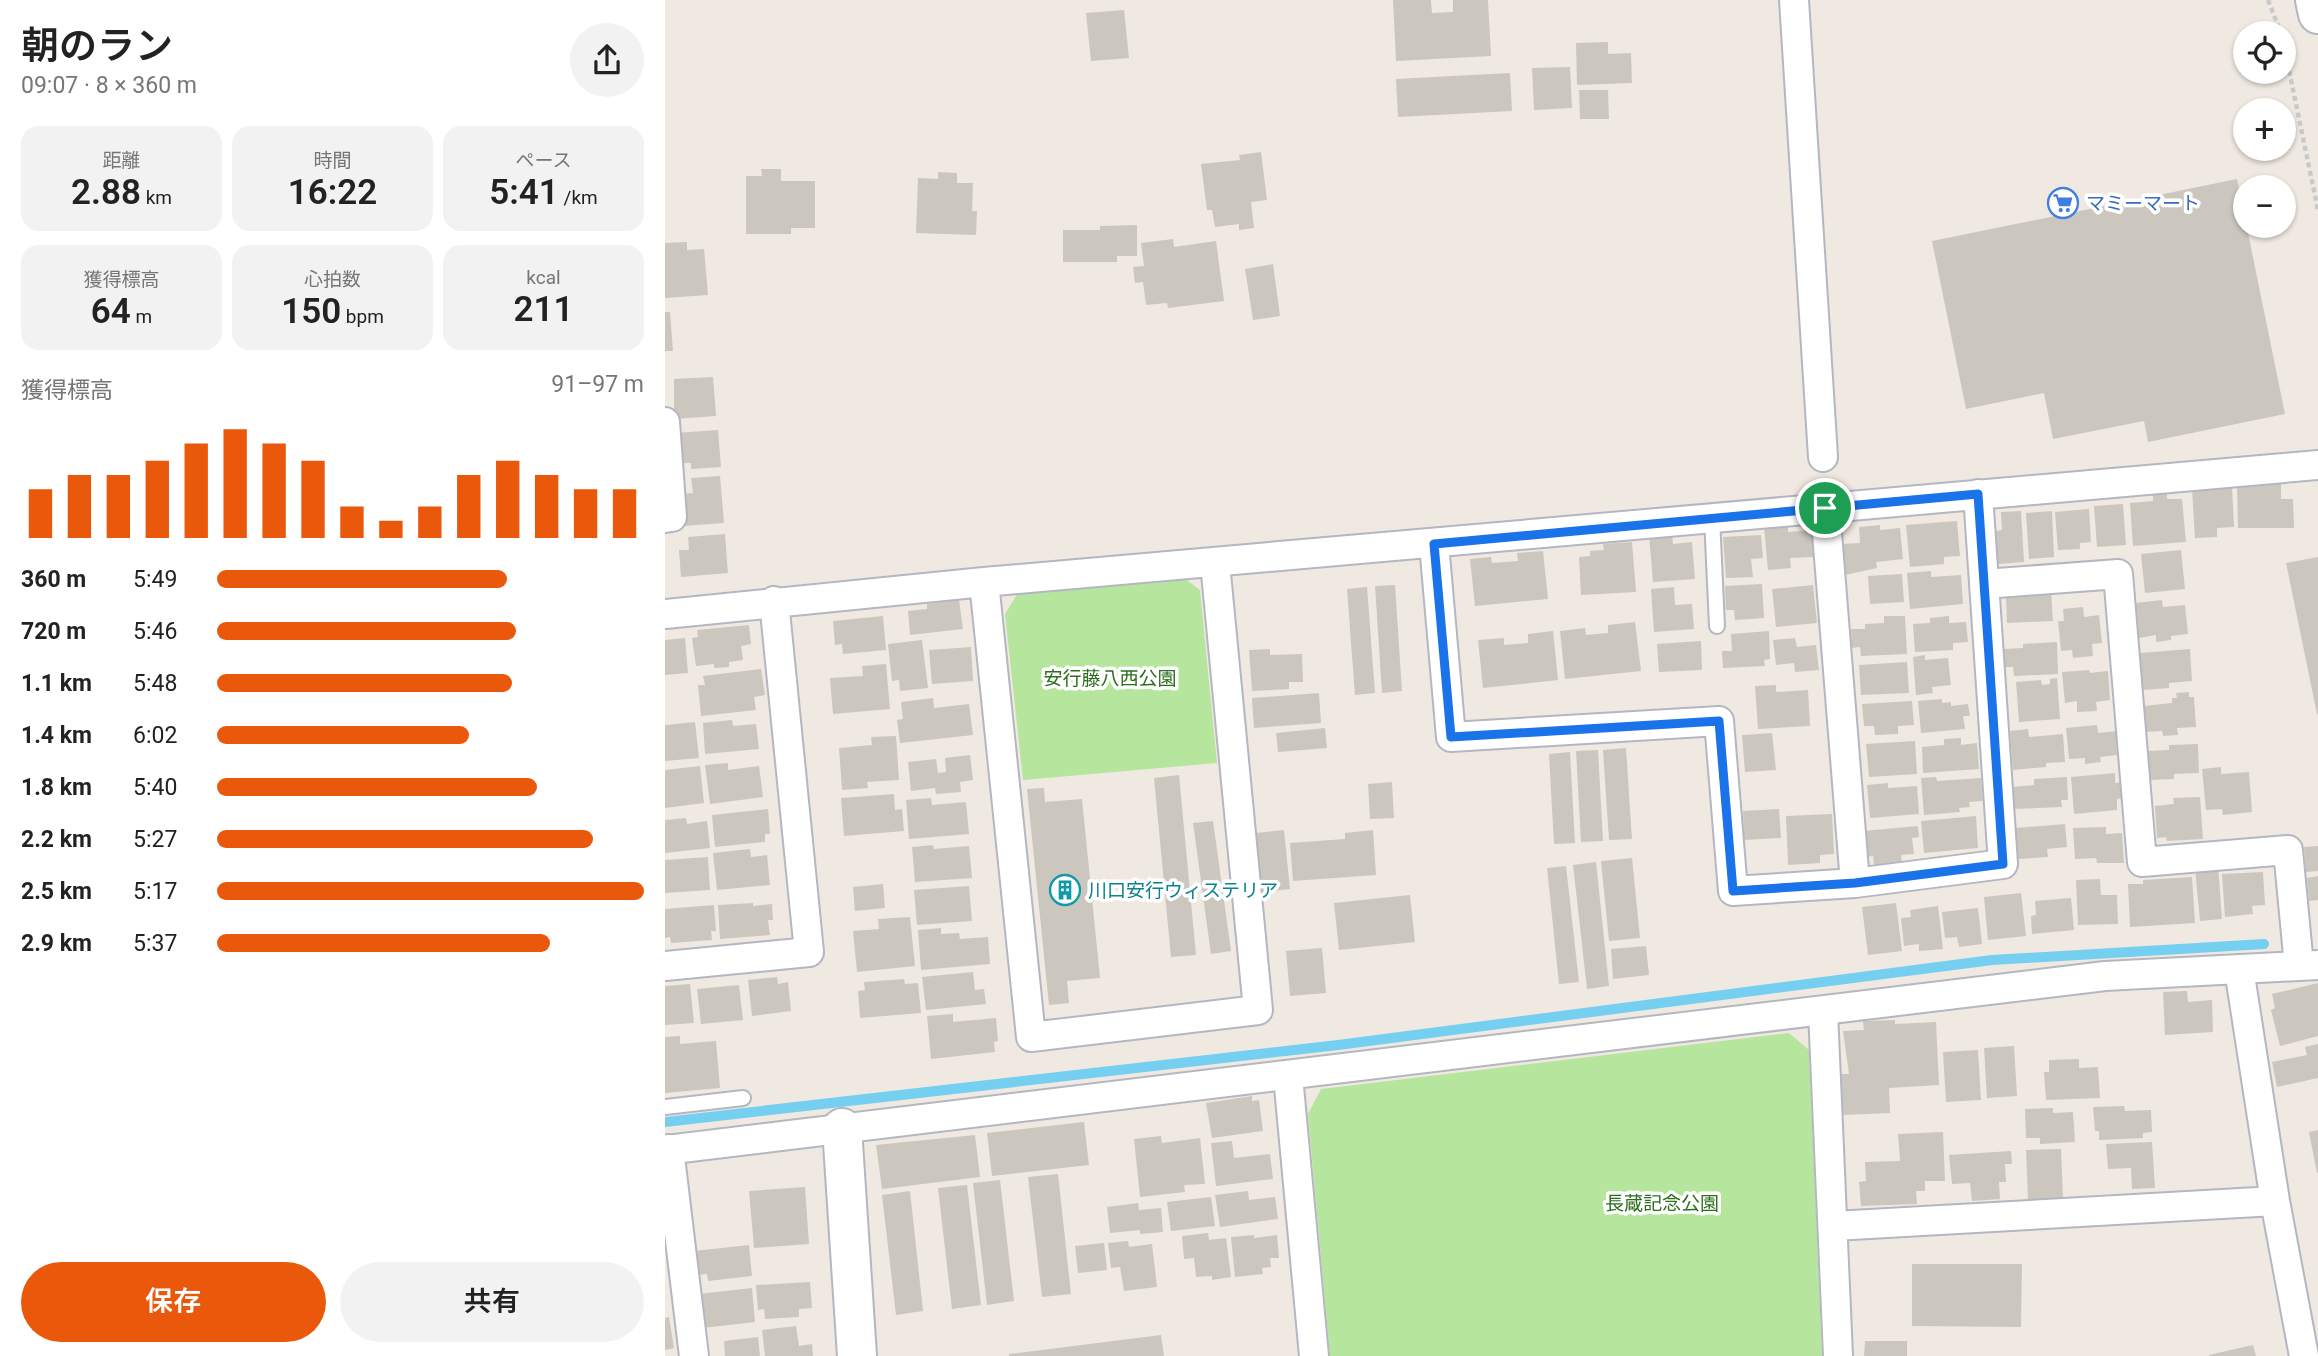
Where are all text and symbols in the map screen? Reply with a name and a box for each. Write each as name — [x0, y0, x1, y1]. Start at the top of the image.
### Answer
map controls — [2233, 21, 2296, 238]
button: locate — [2233, 21, 2296, 84]
button: share — [570, 23, 644, 97]
text: 朝のラン — [21, 24, 173, 68]
text: 09:07 · 8 × 360 m — [21, 72, 197, 99]
button: + — [2233, 98, 2296, 161]
text: 距離 — [102, 149, 141, 172]
text: 時間 — [313, 149, 352, 172]
text: ペース — [515, 149, 572, 172]
text: 2.88 — [71, 172, 141, 213]
text: 16:22 — [288, 172, 377, 213]
text: 5:41 — [489, 172, 559, 213]
button: − — [2233, 175, 2296, 238]
text: km — [141, 186, 172, 209]
text: /km — [559, 186, 598, 209]
supermarket icon: マミーマート — [2046, 186, 2080, 220]
place label: マミーマート — [2086, 192, 2200, 215]
text: kcal — [526, 266, 561, 289]
text: 獲得標高 — [83, 268, 160, 291]
text: 心拍数 — [304, 268, 361, 291]
text: 211 — [514, 289, 574, 330]
text: 64 — [91, 291, 131, 332]
text: 150 — [281, 291, 341, 332]
text: m — [131, 305, 152, 328]
text: bpm — [341, 305, 384, 328]
text: 91–97 m — [551, 371, 644, 398]
text: 獲得標高 — [21, 377, 113, 404]
pin — [1795, 478, 1855, 538]
icon: arrive — [1806, 489, 1844, 527]
text: 360 m — [21, 566, 86, 593]
text: 5:49 — [133, 566, 177, 593]
text: 720 m — [21, 618, 86, 645]
text: 5:46 — [133, 618, 177, 645]
park label: 安行藤八西公園 — [1043, 667, 1177, 690]
text: 1.1 km — [21, 670, 92, 697]
text: 5:48 — [133, 670, 177, 697]
text: 1.4 km — [21, 722, 92, 749]
text: 6:02 — [133, 722, 177, 749]
text: 1.8 km — [21, 774, 92, 801]
text: 5:40 — [133, 774, 177, 801]
text: 2.2 km — [21, 826, 92, 853]
text: 5:27 — [133, 826, 177, 853]
building icon: 川口安行ウィステリア — [1048, 873, 1082, 907]
text: 2.5 km — [21, 878, 92, 905]
text: 5:17 — [133, 878, 177, 905]
place label: 川口安行ウィステリア — [1088, 879, 1278, 902]
text: 2.9 km — [21, 930, 92, 957]
text: 5:37 — [133, 930, 177, 957]
park label: 長蔵記念公園 — [1605, 1192, 1719, 1215]
button: 保存 — [21, 1262, 326, 1342]
button: 共有 — [340, 1262, 644, 1342]

